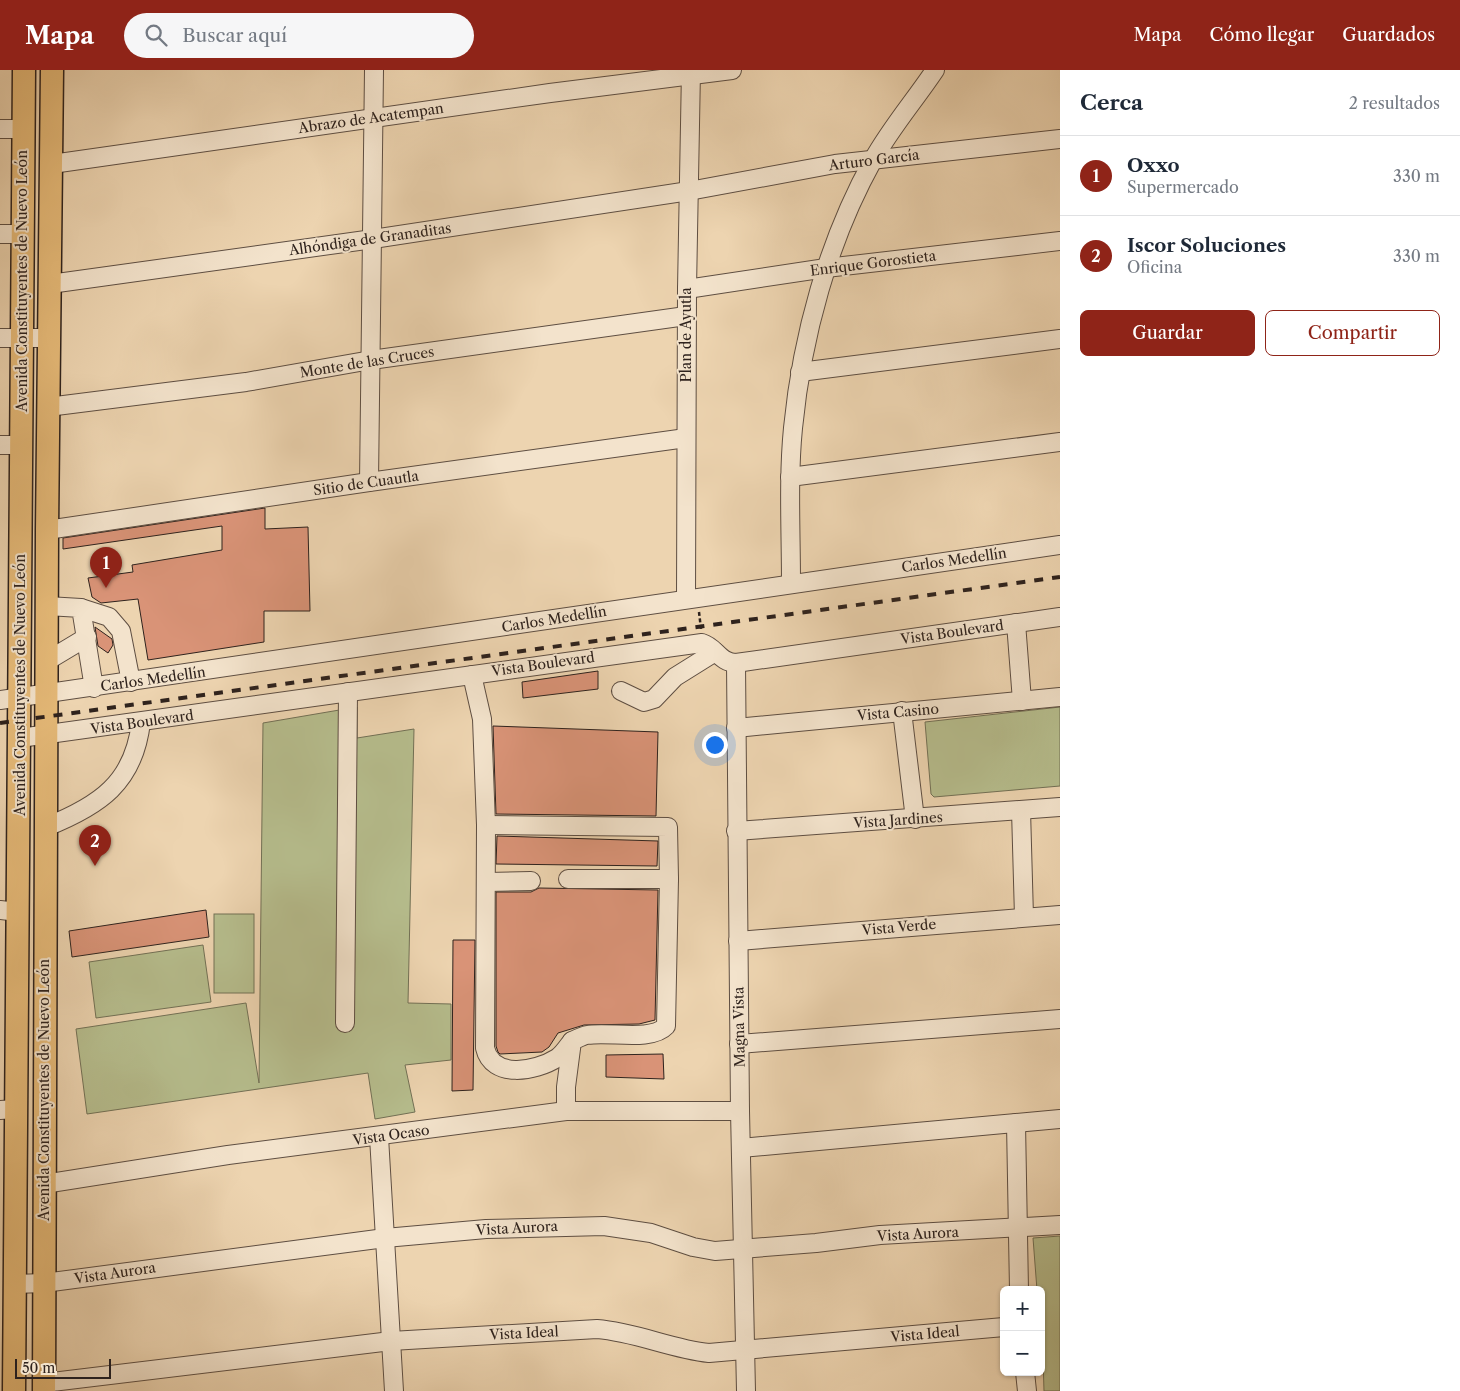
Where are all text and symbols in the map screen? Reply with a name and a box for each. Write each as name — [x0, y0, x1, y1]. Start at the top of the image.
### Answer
search box — [124, 13, 474, 58]
text: Mapa — [25, 21, 94, 50]
icon: search — [142, 21, 170, 49]
text: Buscar aquí — [182, 24, 287, 47]
text: Mapa — [1133, 24, 1182, 46]
text: Cómo llegar — [1210, 24, 1314, 46]
text: Guardados — [1342, 24, 1435, 46]
text: Cerca — [1080, 90, 1143, 115]
text: 2 resultados — [1349, 93, 1440, 113]
street label: Abrazo de Acatempan — [296, 99, 445, 137]
street label: Arturo García — [827, 145, 921, 175]
street label: Avenida Constituyentes de Nuevo León — [13, 150, 31, 413]
text: Oxxo — [1127, 154, 1179, 177]
text: 1 — [1092, 166, 1100, 186]
text: 330 m — [1393, 166, 1440, 186]
text: Supermercado — [1127, 177, 1239, 197]
street label: Alhóndiga de Granaditas — [287, 219, 452, 259]
text: Iscor Soluciones — [1127, 234, 1286, 257]
street label: Enrique Gorostieta — [809, 246, 938, 280]
text: 2 — [1091, 246, 1101, 266]
text: 330 m — [1393, 246, 1440, 266]
text: Oficina — [1127, 257, 1182, 277]
street label: Plan de Ayutla — [677, 287, 695, 383]
button: Guardar — [1080, 310, 1255, 356]
button: Compartir — [1265, 310, 1440, 356]
street label: Monte de las Cruces — [299, 342, 435, 382]
street label: Sitio de Cuautla — [312, 467, 420, 499]
street label: Carlos Medellín — [900, 544, 1008, 576]
pin: 1 — [90, 547, 122, 588]
street label: Avenida Constituyentes de Nuevo León — [11, 554, 29, 817]
street label: Carlos Medellín — [500, 602, 608, 636]
street label: Vista Boulevard — [898, 616, 1005, 648]
street label: Vista Boulevard — [489, 648, 596, 680]
street label: Carlos Medellín — [99, 663, 207, 695]
street label: Vista Casino — [855, 699, 940, 725]
street label: Vista Boulevard — [88, 706, 195, 738]
your location — [702, 732, 728, 758]
street label: Vista Jardines — [852, 808, 943, 832]
pin: 2 — [79, 825, 111, 866]
street label: Vista Verde — [860, 915, 937, 939]
street label: Avenida Constituyentes de Nuevo León — [35, 959, 53, 1222]
street label: Magna Vista — [729, 986, 749, 1067]
street label: Vista Ocaso — [350, 1121, 431, 1149]
street label: Vista Aurora — [475, 1217, 559, 1239]
street label: Vista Aurora — [876, 1223, 960, 1245]
street label: Vista Aurora — [72, 1258, 157, 1288]
map controls — [1000, 1286, 1045, 1376]
button: + — [1000, 1286, 1045, 1331]
street label: Vista Ideal — [488, 1322, 559, 1344]
street label: Vista Ideal — [889, 1322, 960, 1346]
button: − — [1000, 1331, 1045, 1376]
scale bar — [15, 1356, 111, 1379]
text: 50 m — [22, 1359, 55, 1377]

